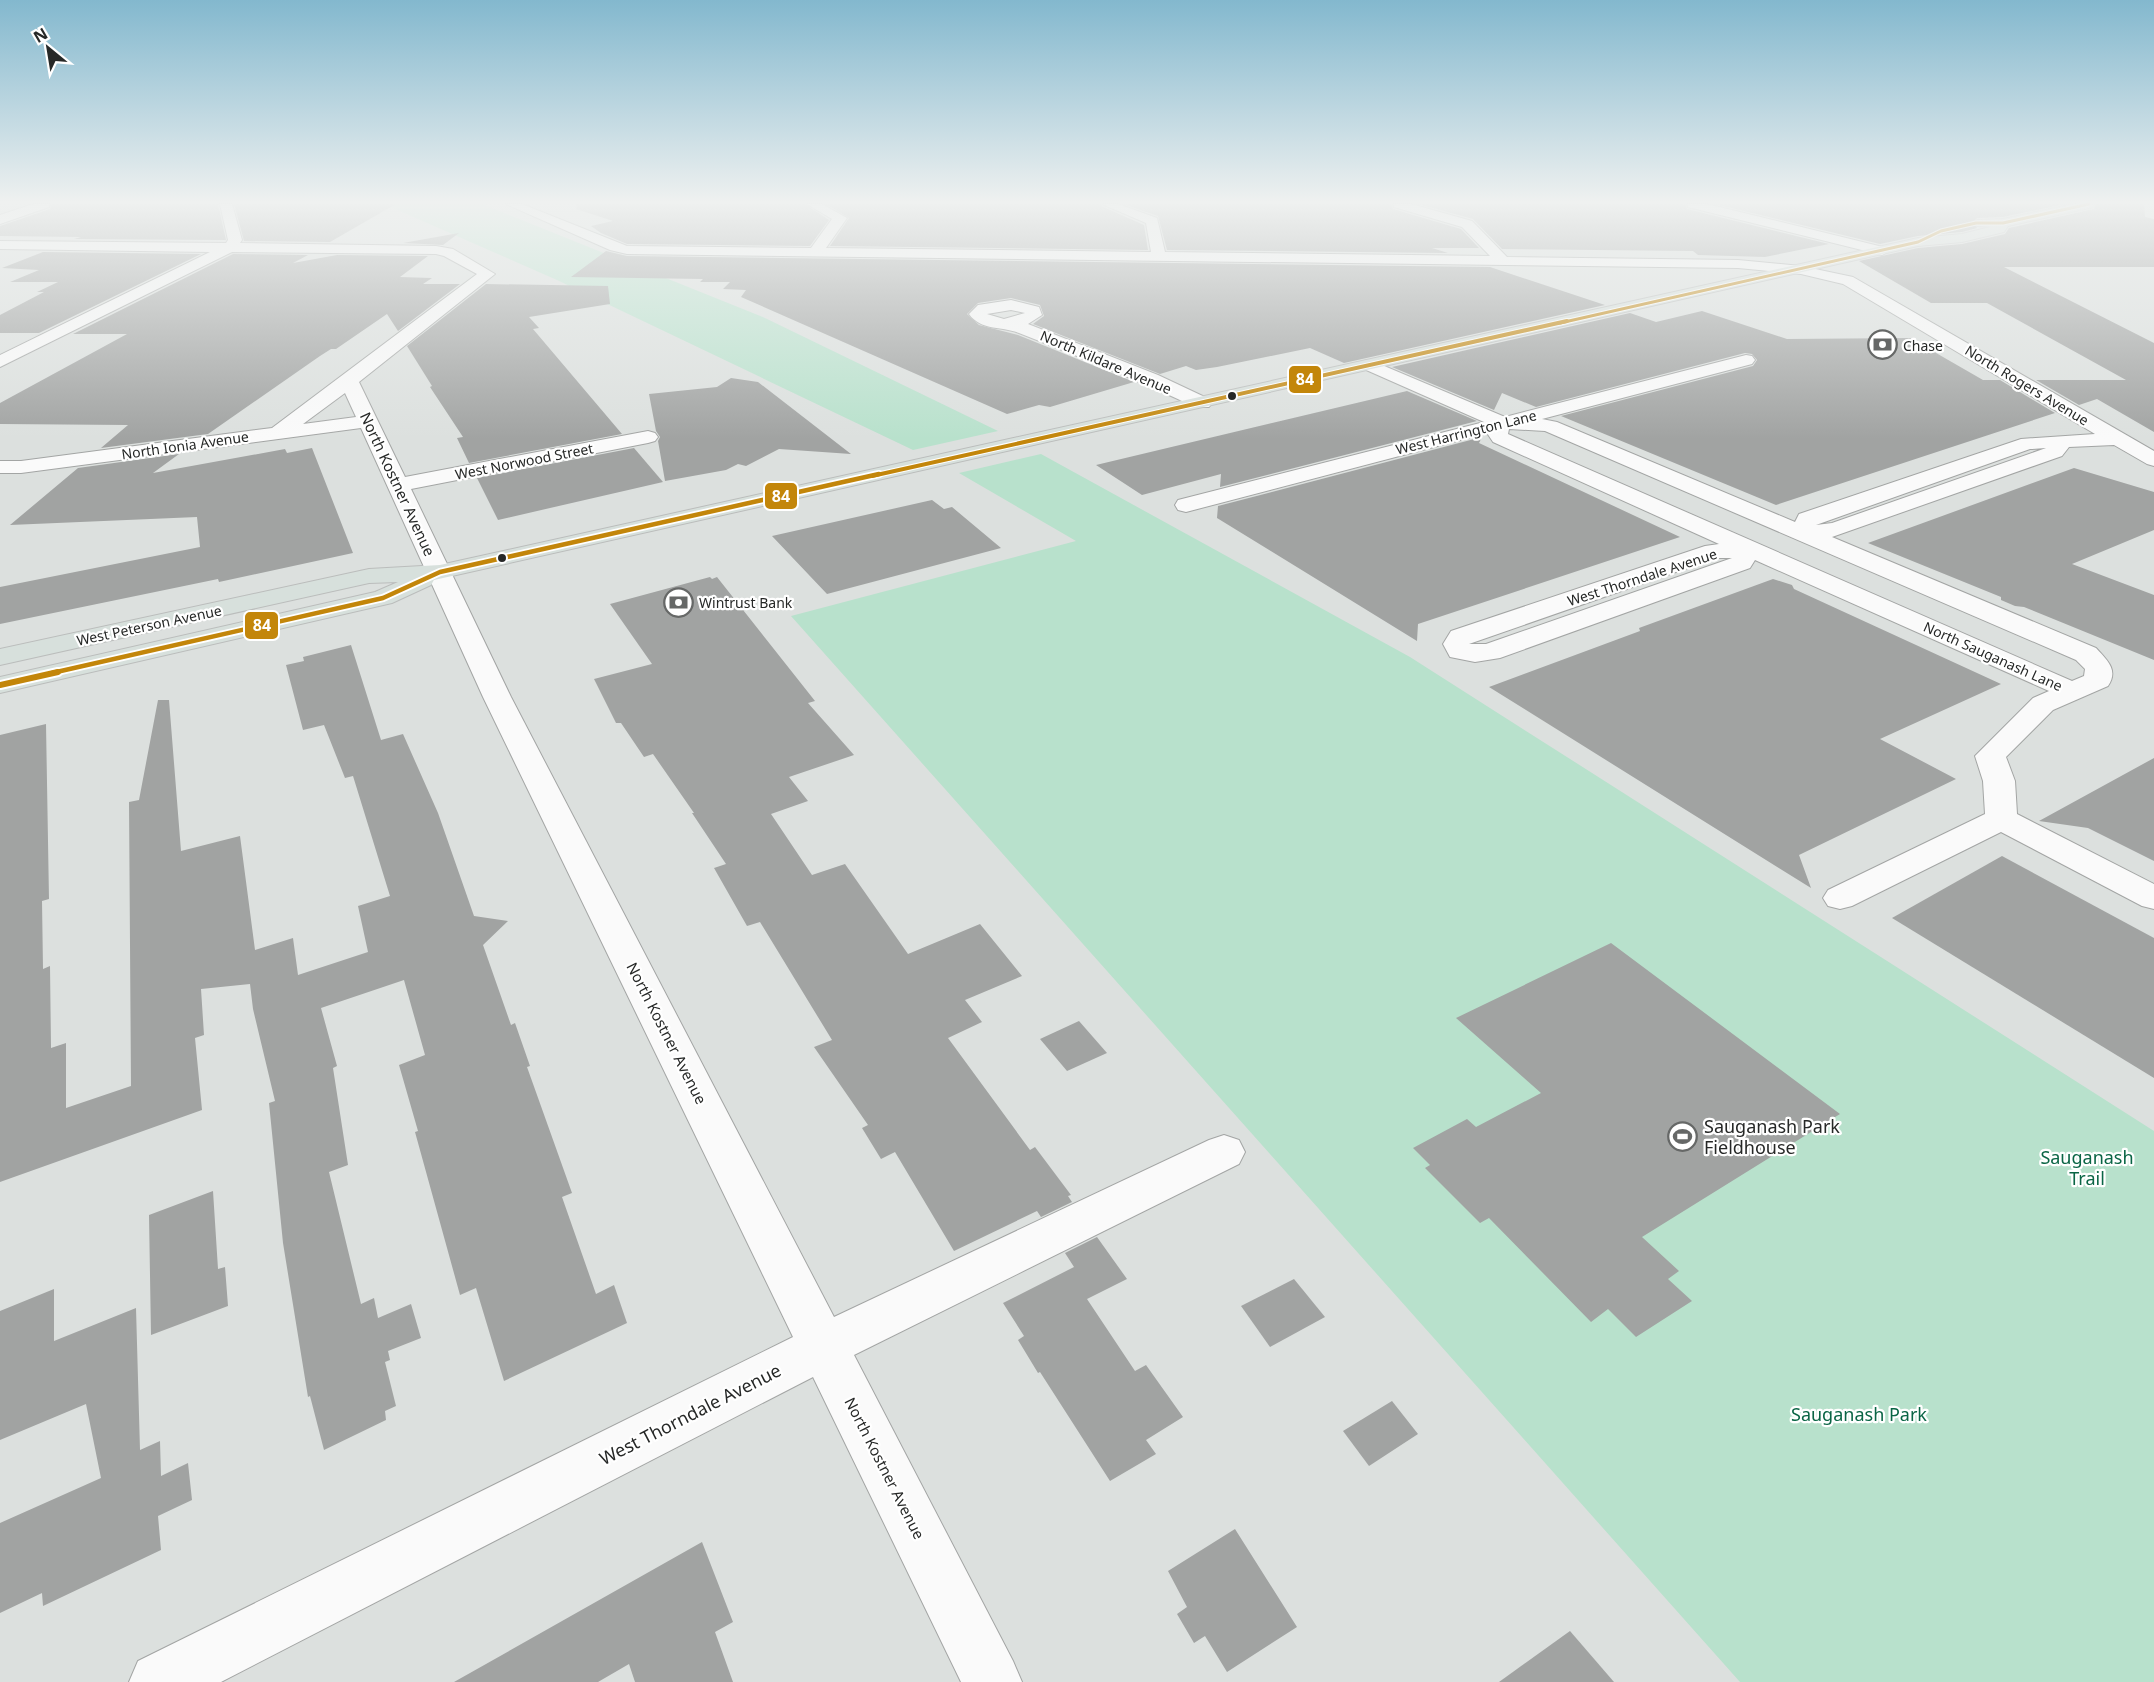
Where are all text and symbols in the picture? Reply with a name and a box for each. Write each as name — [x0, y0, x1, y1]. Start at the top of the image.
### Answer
north arrow — [18, 18, 78, 78]
text: N — [29, 22, 52, 48]
street label: North Kildare Avenue — [1037, 326, 1175, 398]
bank icon: Chase — [1866, 329, 1898, 361]
place label: Chase — [1903, 336, 1943, 355]
street label: North Rogers Avenue — [1962, 340, 2092, 430]
line badge: 84 — [1288, 365, 1322, 394]
text: 84 — [1296, 368, 1314, 390]
unlabelled marker — [1226, 390, 1238, 402]
street label: West Harrington Lane — [1394, 405, 1538, 459]
street label: North Kostner Avenue — [356, 409, 440, 559]
street label: North Ionia Avenue — [120, 427, 250, 463]
street label: West Norwood Street — [453, 438, 595, 484]
line badge: 84 — [764, 482, 798, 510]
text: 84 — [772, 485, 790, 507]
street label: West Thorndale Avenue — [1565, 544, 1719, 610]
unlabelled marker — [496, 552, 508, 564]
bank icon: Wintrust Bank — [662, 586, 694, 618]
place label: Wintrust Bank — [699, 593, 793, 612]
street label: West Peterson Avenue — [75, 600, 223, 650]
line badge: 84 — [244, 611, 279, 640]
text: 84 — [253, 614, 271, 636]
street label: North Sauganash Lane — [1921, 617, 2066, 695]
street label: North Kostner Avenue — [623, 959, 711, 1107]
place label: Sauganash Park Fieldhouse — [1704, 1114, 1840, 1159]
sports icon: Sauganash Park Fieldhouse — [1667, 1120, 1699, 1152]
park label: Sauganash Trail — [2040, 1145, 2134, 1190]
street label: West Thorndale Avenue — [595, 1358, 785, 1470]
street label: North Kostner Avenue — [841, 1394, 929, 1542]
park label: Sauganash Park — [1791, 1402, 1927, 1426]

